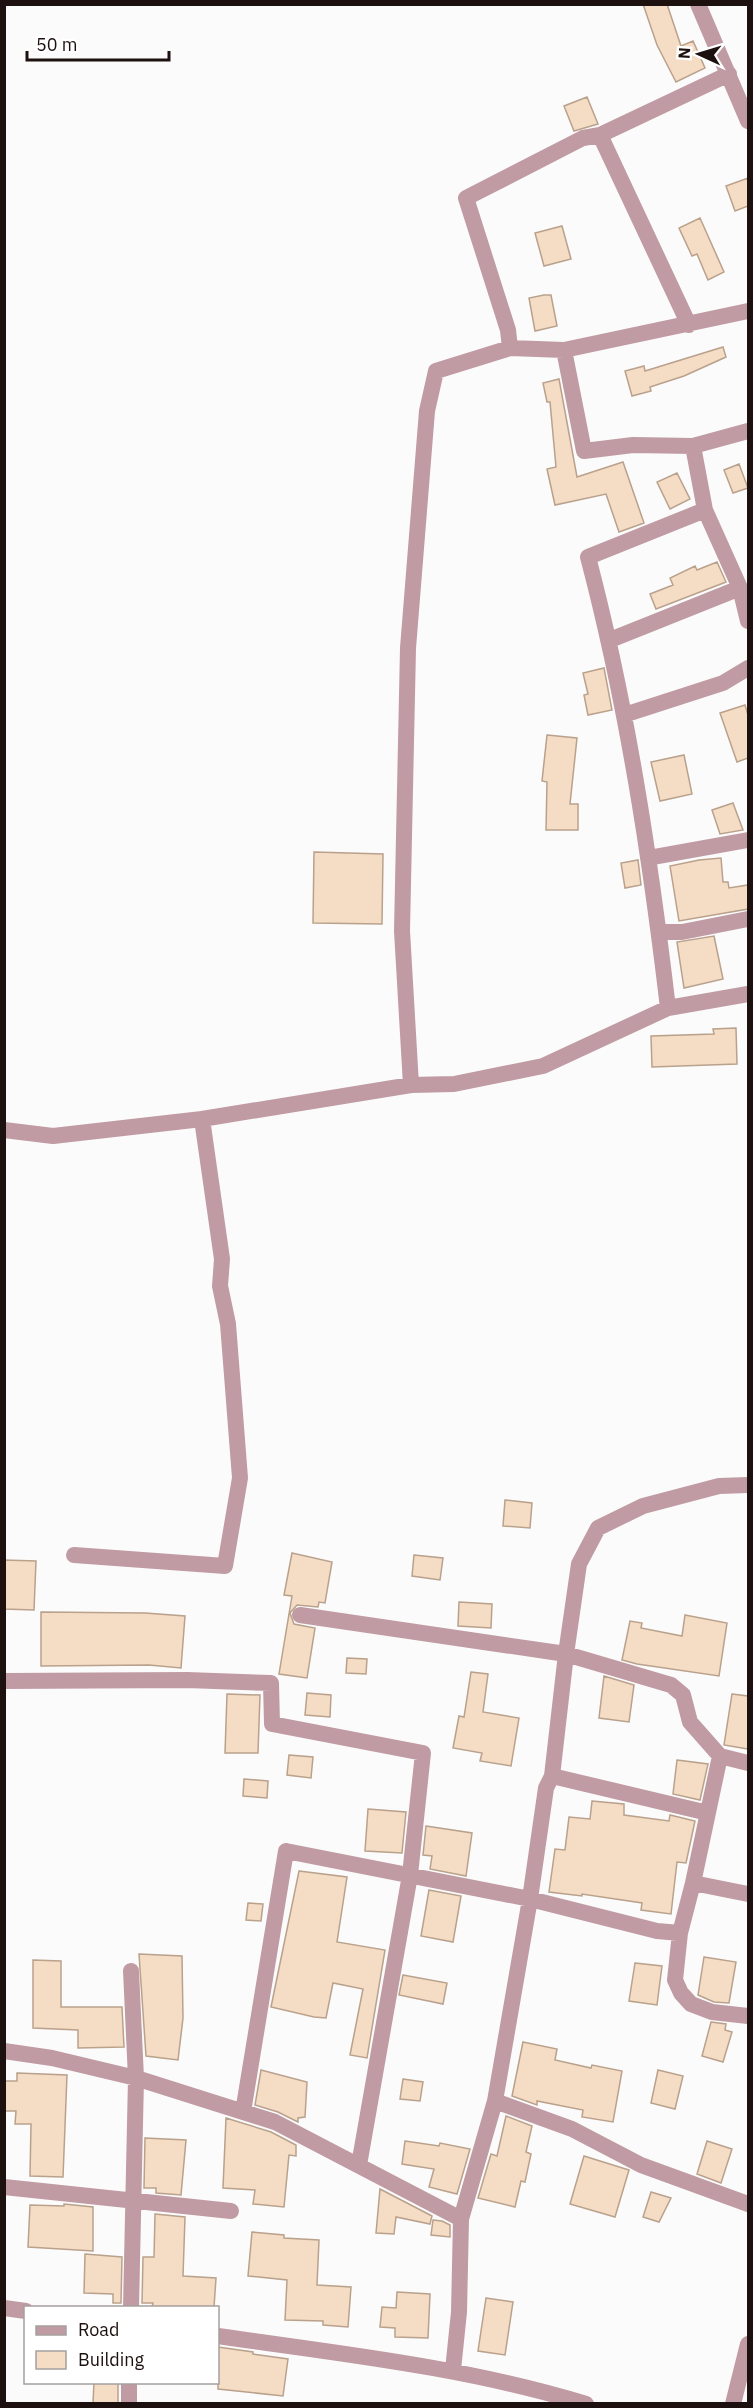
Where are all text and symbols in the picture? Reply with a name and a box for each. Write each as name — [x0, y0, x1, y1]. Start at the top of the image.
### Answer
scale bar — [27, 24, 170, 62]
north arrow — [669, 24, 729, 84]
text: 50 m — [36, 33, 78, 56]
text: N — [674, 46, 694, 59]
legend — [24, 2306, 219, 2384]
text: Road — [78, 2318, 119, 2341]
text: Building — [78, 2348, 145, 2371]

